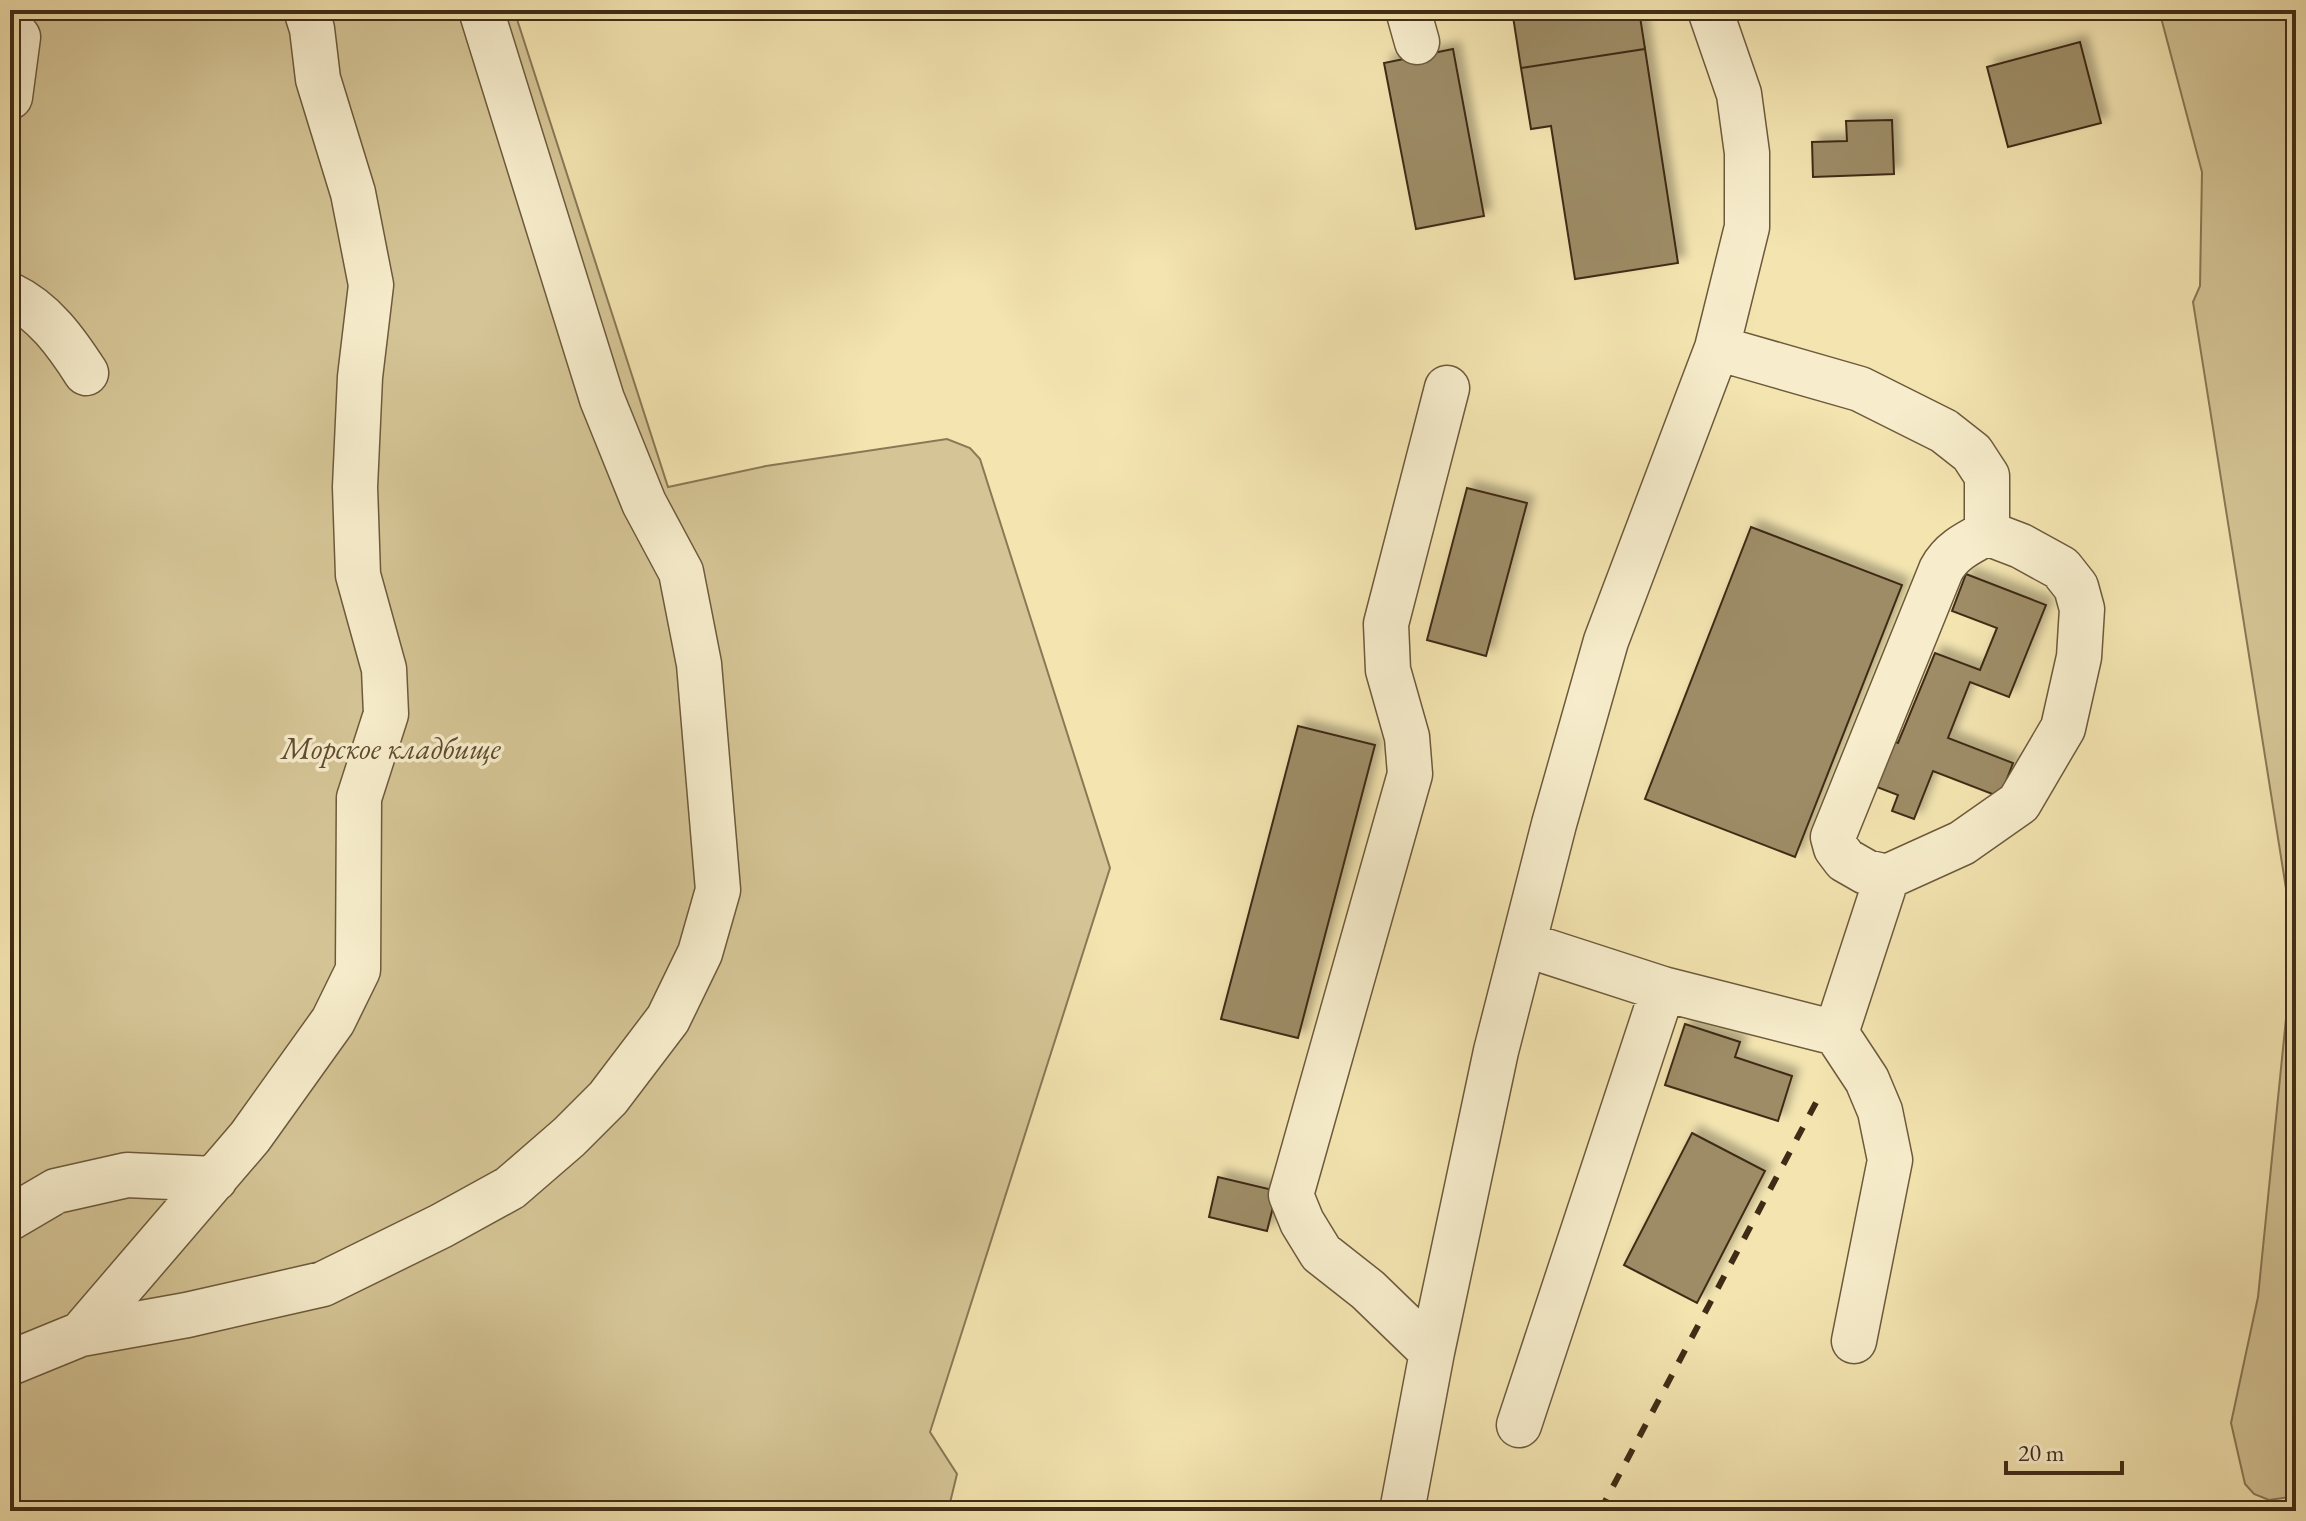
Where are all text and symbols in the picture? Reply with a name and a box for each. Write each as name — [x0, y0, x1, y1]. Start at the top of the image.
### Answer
park label: Морское кладбище — [279, 729, 501, 768]
scale bar — [2006, 1425, 2122, 1475]
text: 20 m — [2018, 1437, 2065, 1468]

